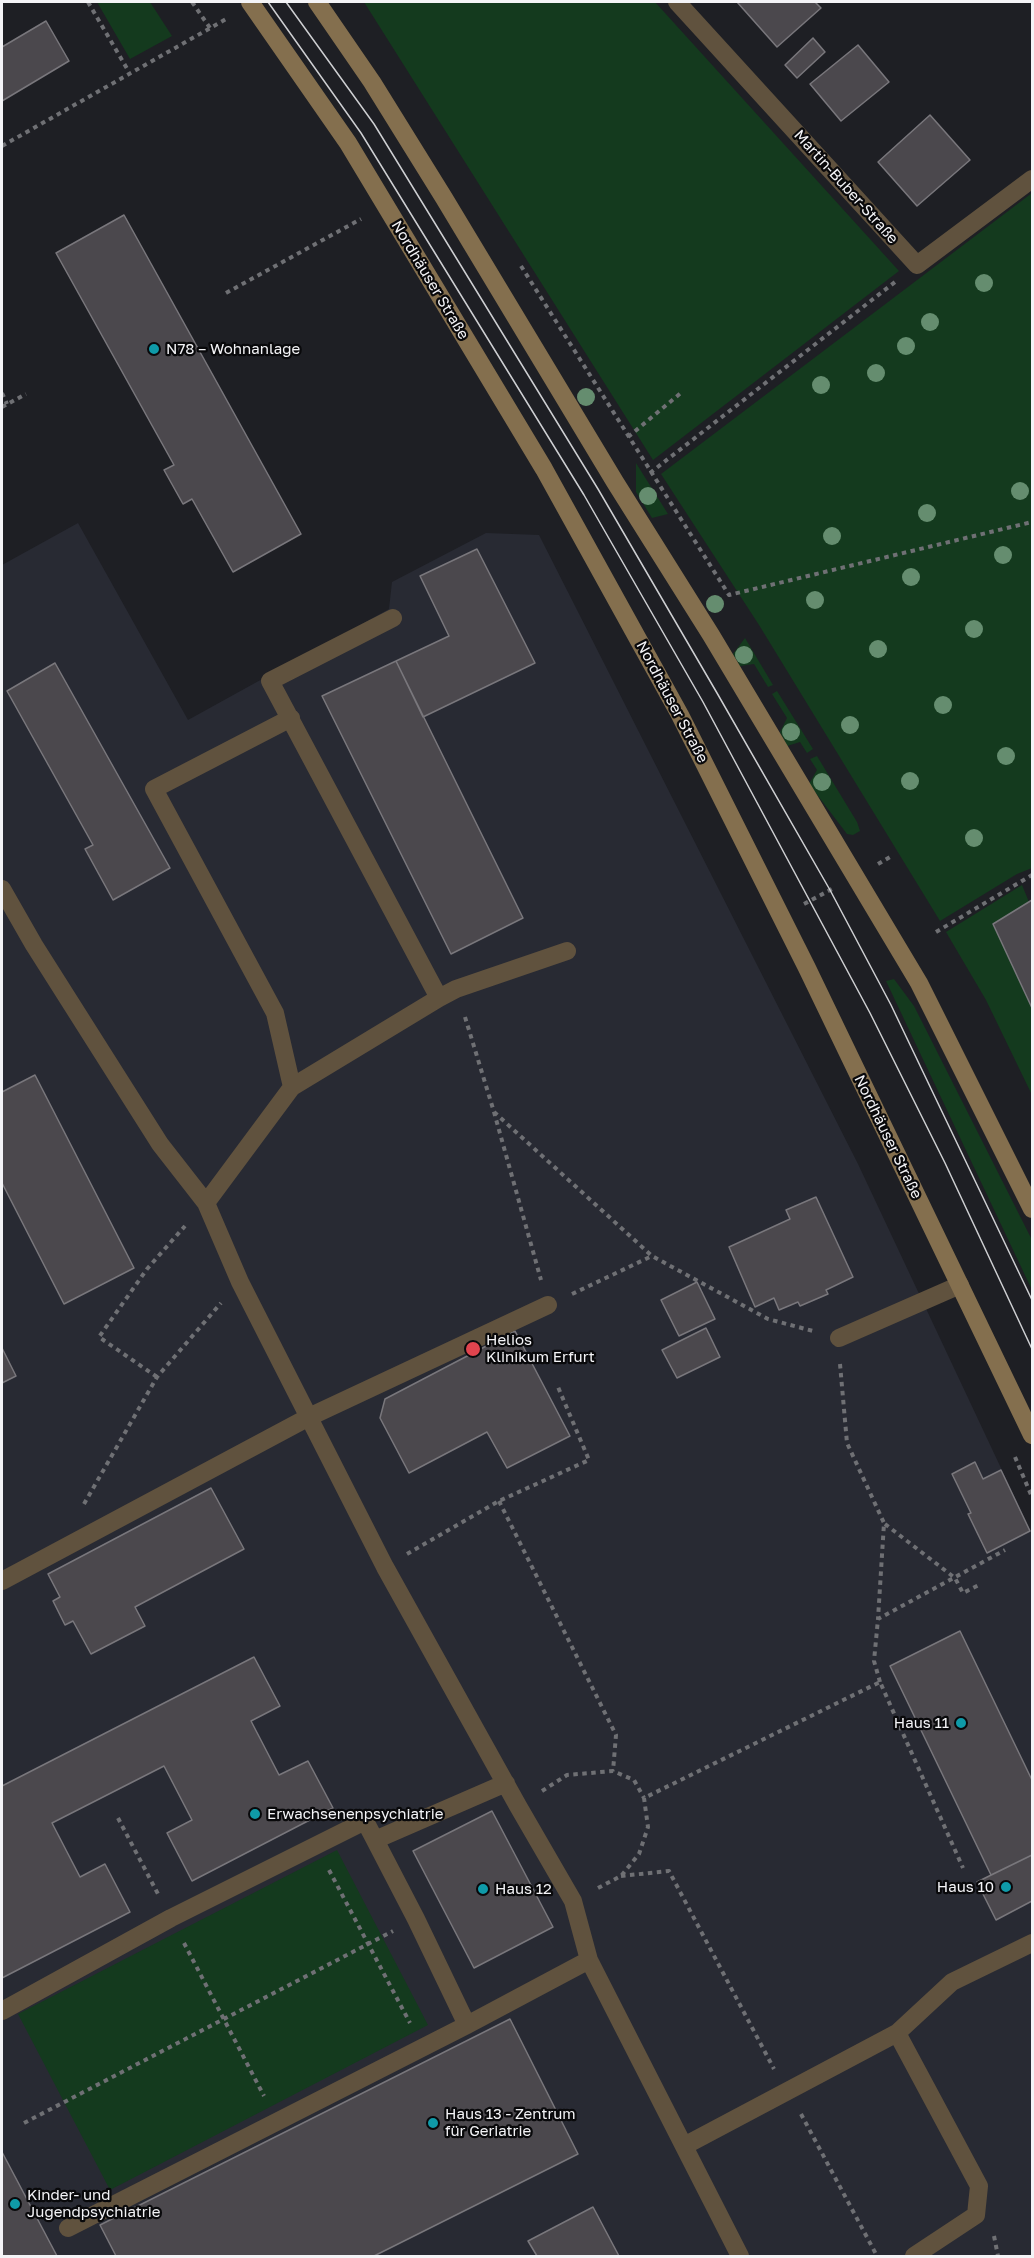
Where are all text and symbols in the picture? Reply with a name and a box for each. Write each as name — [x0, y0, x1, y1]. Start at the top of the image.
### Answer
street label: Martin-Buber-Straße — [790, 126, 902, 248]
street label: Nordhäuser Straße — [387, 217, 473, 343]
place label: N78 – Wohnanlage — [166, 340, 300, 358]
marker: N78 – Wohnanlage — [147, 342, 161, 356]
street label: Nordhäuser Straße — [632, 638, 712, 766]
street label: Nordhäuser Straße — [850, 1072, 926, 1202]
place label: Helios Klinikum Erfurt — [486, 1331, 595, 1366]
marker: Helios Klinikum Erfurt — [464, 1340, 482, 1358]
place label: Haus 11 — [894, 1714, 949, 1732]
marker: Haus 11 — [954, 1716, 968, 1730]
place label: Erwachsenenpsychiatrie — [267, 1805, 443, 1823]
marker: Erwachsenenpsychiatrie — [248, 1807, 262, 1821]
place label: Haus 10 — [937, 1878, 994, 1896]
place label: Haus 12 — [495, 1880, 552, 1898]
marker: Haus 10 — [999, 1880, 1013, 1894]
marker: Haus 12 — [476, 1882, 490, 1896]
place label: Haus 13 - Zentrum für Geriatrie — [445, 2105, 576, 2140]
marker: Haus 13 - Zentrum für Geriatrie — [426, 2116, 440, 2130]
place label: Kinder- und Jugendpsychiatrie — [27, 2186, 160, 2221]
marker: Kinder- und Jugendpsychiatrie — [8, 2197, 22, 2211]

